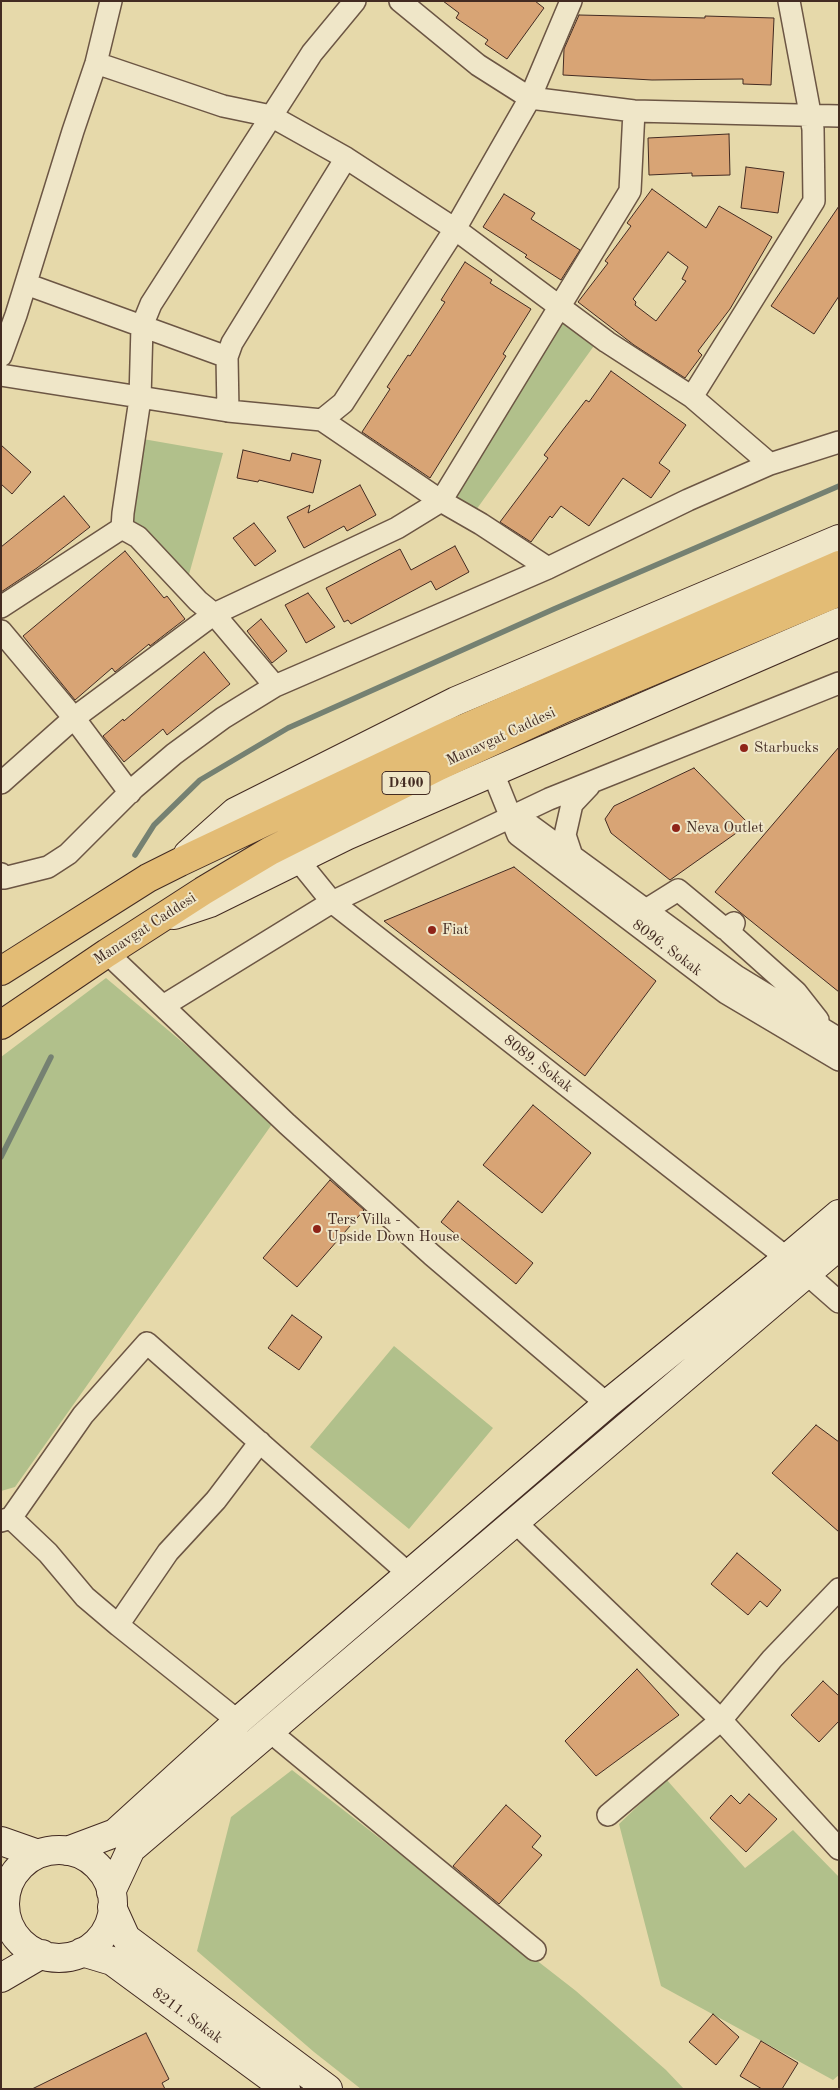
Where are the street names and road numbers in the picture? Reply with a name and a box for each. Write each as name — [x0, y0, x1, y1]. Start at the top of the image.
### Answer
street label: Manavgat Caddesi — [443, 704, 559, 770]
road number: D400 — [382, 771, 430, 794]
street label: Manavgat Caddesi — [90, 889, 200, 969]
street label: 8096. Sokak — [628, 916, 706, 980]
street label: 8089. Sokak — [500, 1031, 576, 1097]
street label: 8211. Sokak — [148, 1984, 226, 2048]

